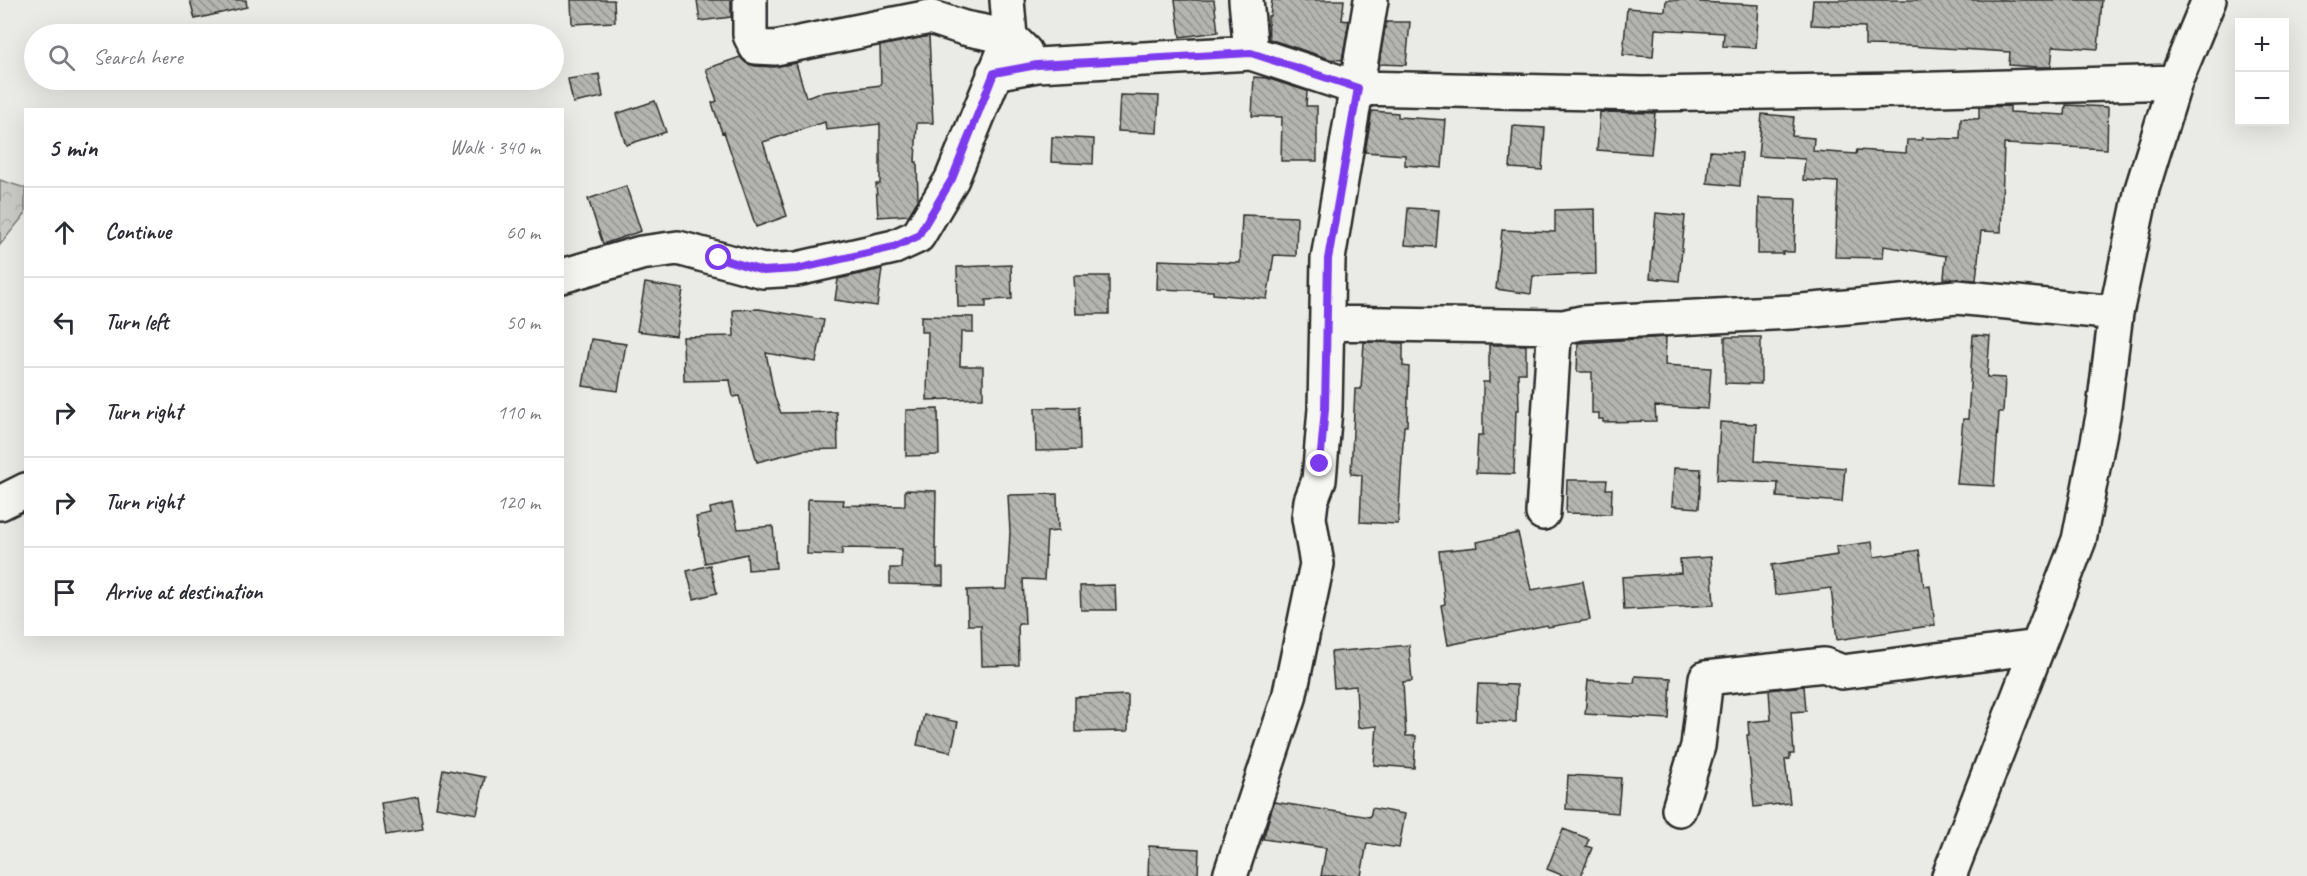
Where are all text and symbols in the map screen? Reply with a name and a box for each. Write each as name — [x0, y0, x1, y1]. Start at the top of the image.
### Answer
map controls — [2235, 18, 2289, 126]
button: + — [2235, 18, 2289, 72]
search box — [24, 24, 564, 90]
icon: search — [45, 41, 78, 74]
text: Search here — [93, 43, 183, 71]
button: − — [2235, 72, 2289, 126]
text: 5 min — [48, 131, 97, 164]
text: Walk · 340 m — [450, 135, 540, 160]
icon: ahead — [48, 216, 81, 249]
text: Continue — [105, 218, 171, 246]
text: 60 m — [506, 220, 540, 245]
route start — [705, 244, 731, 270]
icon: left — [48, 306, 81, 339]
text: Turn left — [105, 308, 169, 336]
text: 50 m — [506, 310, 540, 335]
icon: right — [48, 396, 81, 429]
text: Turn right — [105, 398, 182, 426]
text: 110 m — [497, 400, 540, 425]
route end — [1306, 450, 1332, 476]
icon: right — [48, 486, 81, 519]
text: Turn right — [105, 488, 182, 516]
text: 120 m — [497, 490, 540, 515]
icon: arrive — [48, 576, 81, 609]
text: Arrive at destination — [105, 578, 262, 606]

